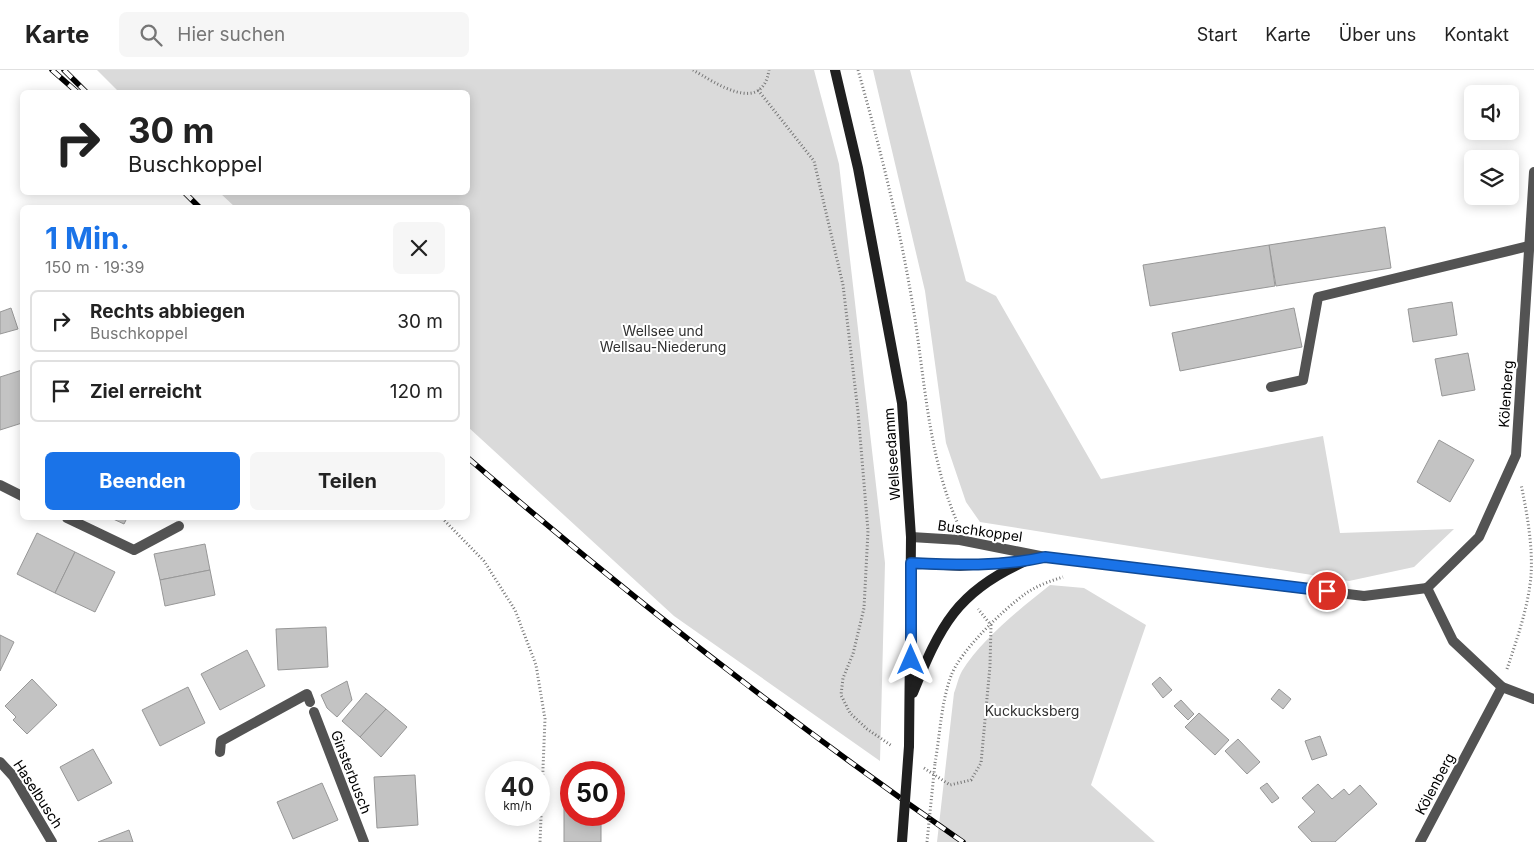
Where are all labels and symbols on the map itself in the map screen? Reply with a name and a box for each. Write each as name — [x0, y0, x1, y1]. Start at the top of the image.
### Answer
park label: Wellsee und Wellsau-Niederung — [600, 322, 726, 355]
street label: Kölenberg — [1495, 360, 1516, 428]
street label: Wellseedamm — [880, 407, 903, 501]
street label: Buschkoppel — [937, 516, 1024, 545]
pin — [1306, 570, 1348, 612]
position arrow — [884, 633, 936, 685]
park label: Kuckucksberg — [985, 702, 1079, 719]
street label: Ginsterbusch — [328, 728, 375, 816]
street label: Kölenberg — [1411, 750, 1458, 818]
street label: Haselbusch — [10, 757, 67, 831]
speed limit sign: 50 — [560, 761, 625, 826]

